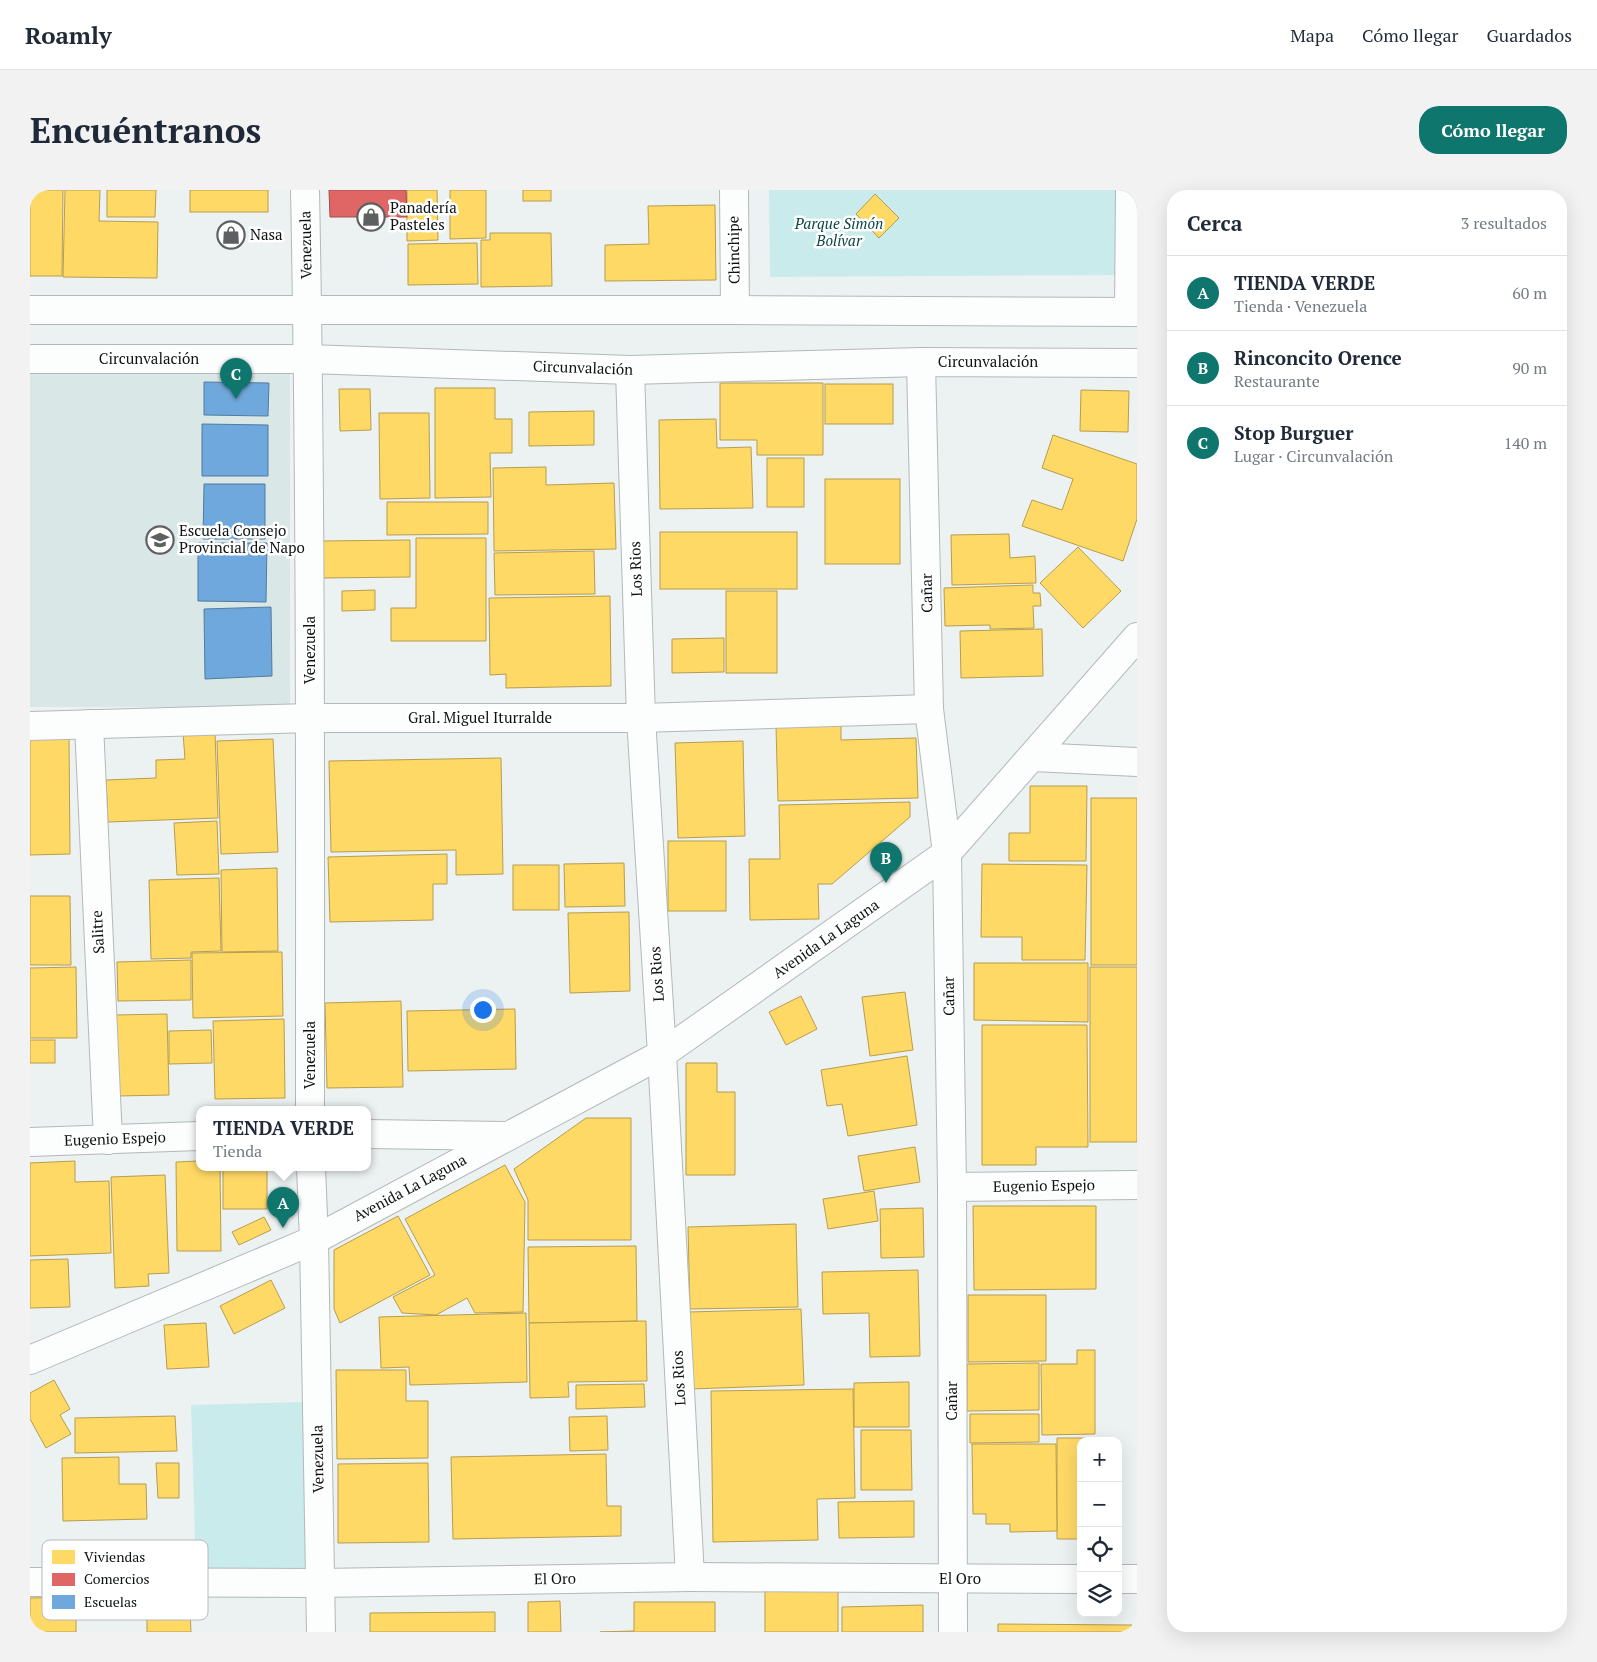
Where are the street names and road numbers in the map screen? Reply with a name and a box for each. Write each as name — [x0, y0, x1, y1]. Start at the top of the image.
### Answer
street label: Venezuela — [294, 210, 316, 279]
street label: Chinchipe — [722, 216, 744, 284]
street label: Circunvalación — [99, 348, 199, 368]
street label: Circunvalación — [938, 351, 1038, 371]
street label: Circunvalación — [532, 355, 634, 379]
street label: Los Rios — [624, 541, 646, 597]
street label: Cañar — [916, 573, 936, 613]
street label: Venezuela — [299, 615, 319, 684]
street label: Gral. Miguel Iturralde — [408, 707, 552, 727]
street label: Avenida La Laguna — [768, 894, 883, 982]
street label: Salitre — [86, 910, 108, 954]
street label: Los Rios — [644, 946, 668, 1002]
street label: Cañar — [938, 976, 958, 1016]
street label: Venezuela — [299, 1020, 319, 1089]
street label: Eugenio Espejo — [64, 1126, 166, 1150]
street label: Avenida La Laguna — [350, 1149, 470, 1225]
street label: Eugenio Espejo — [993, 1174, 1095, 1196]
street label: Los Rios — [667, 1350, 689, 1406]
street label: Cañar — [941, 1381, 961, 1421]
street label: Venezuela — [306, 1424, 328, 1493]
street label: El Oro — [534, 1568, 576, 1588]
street label: El Oro — [939, 1568, 981, 1588]

